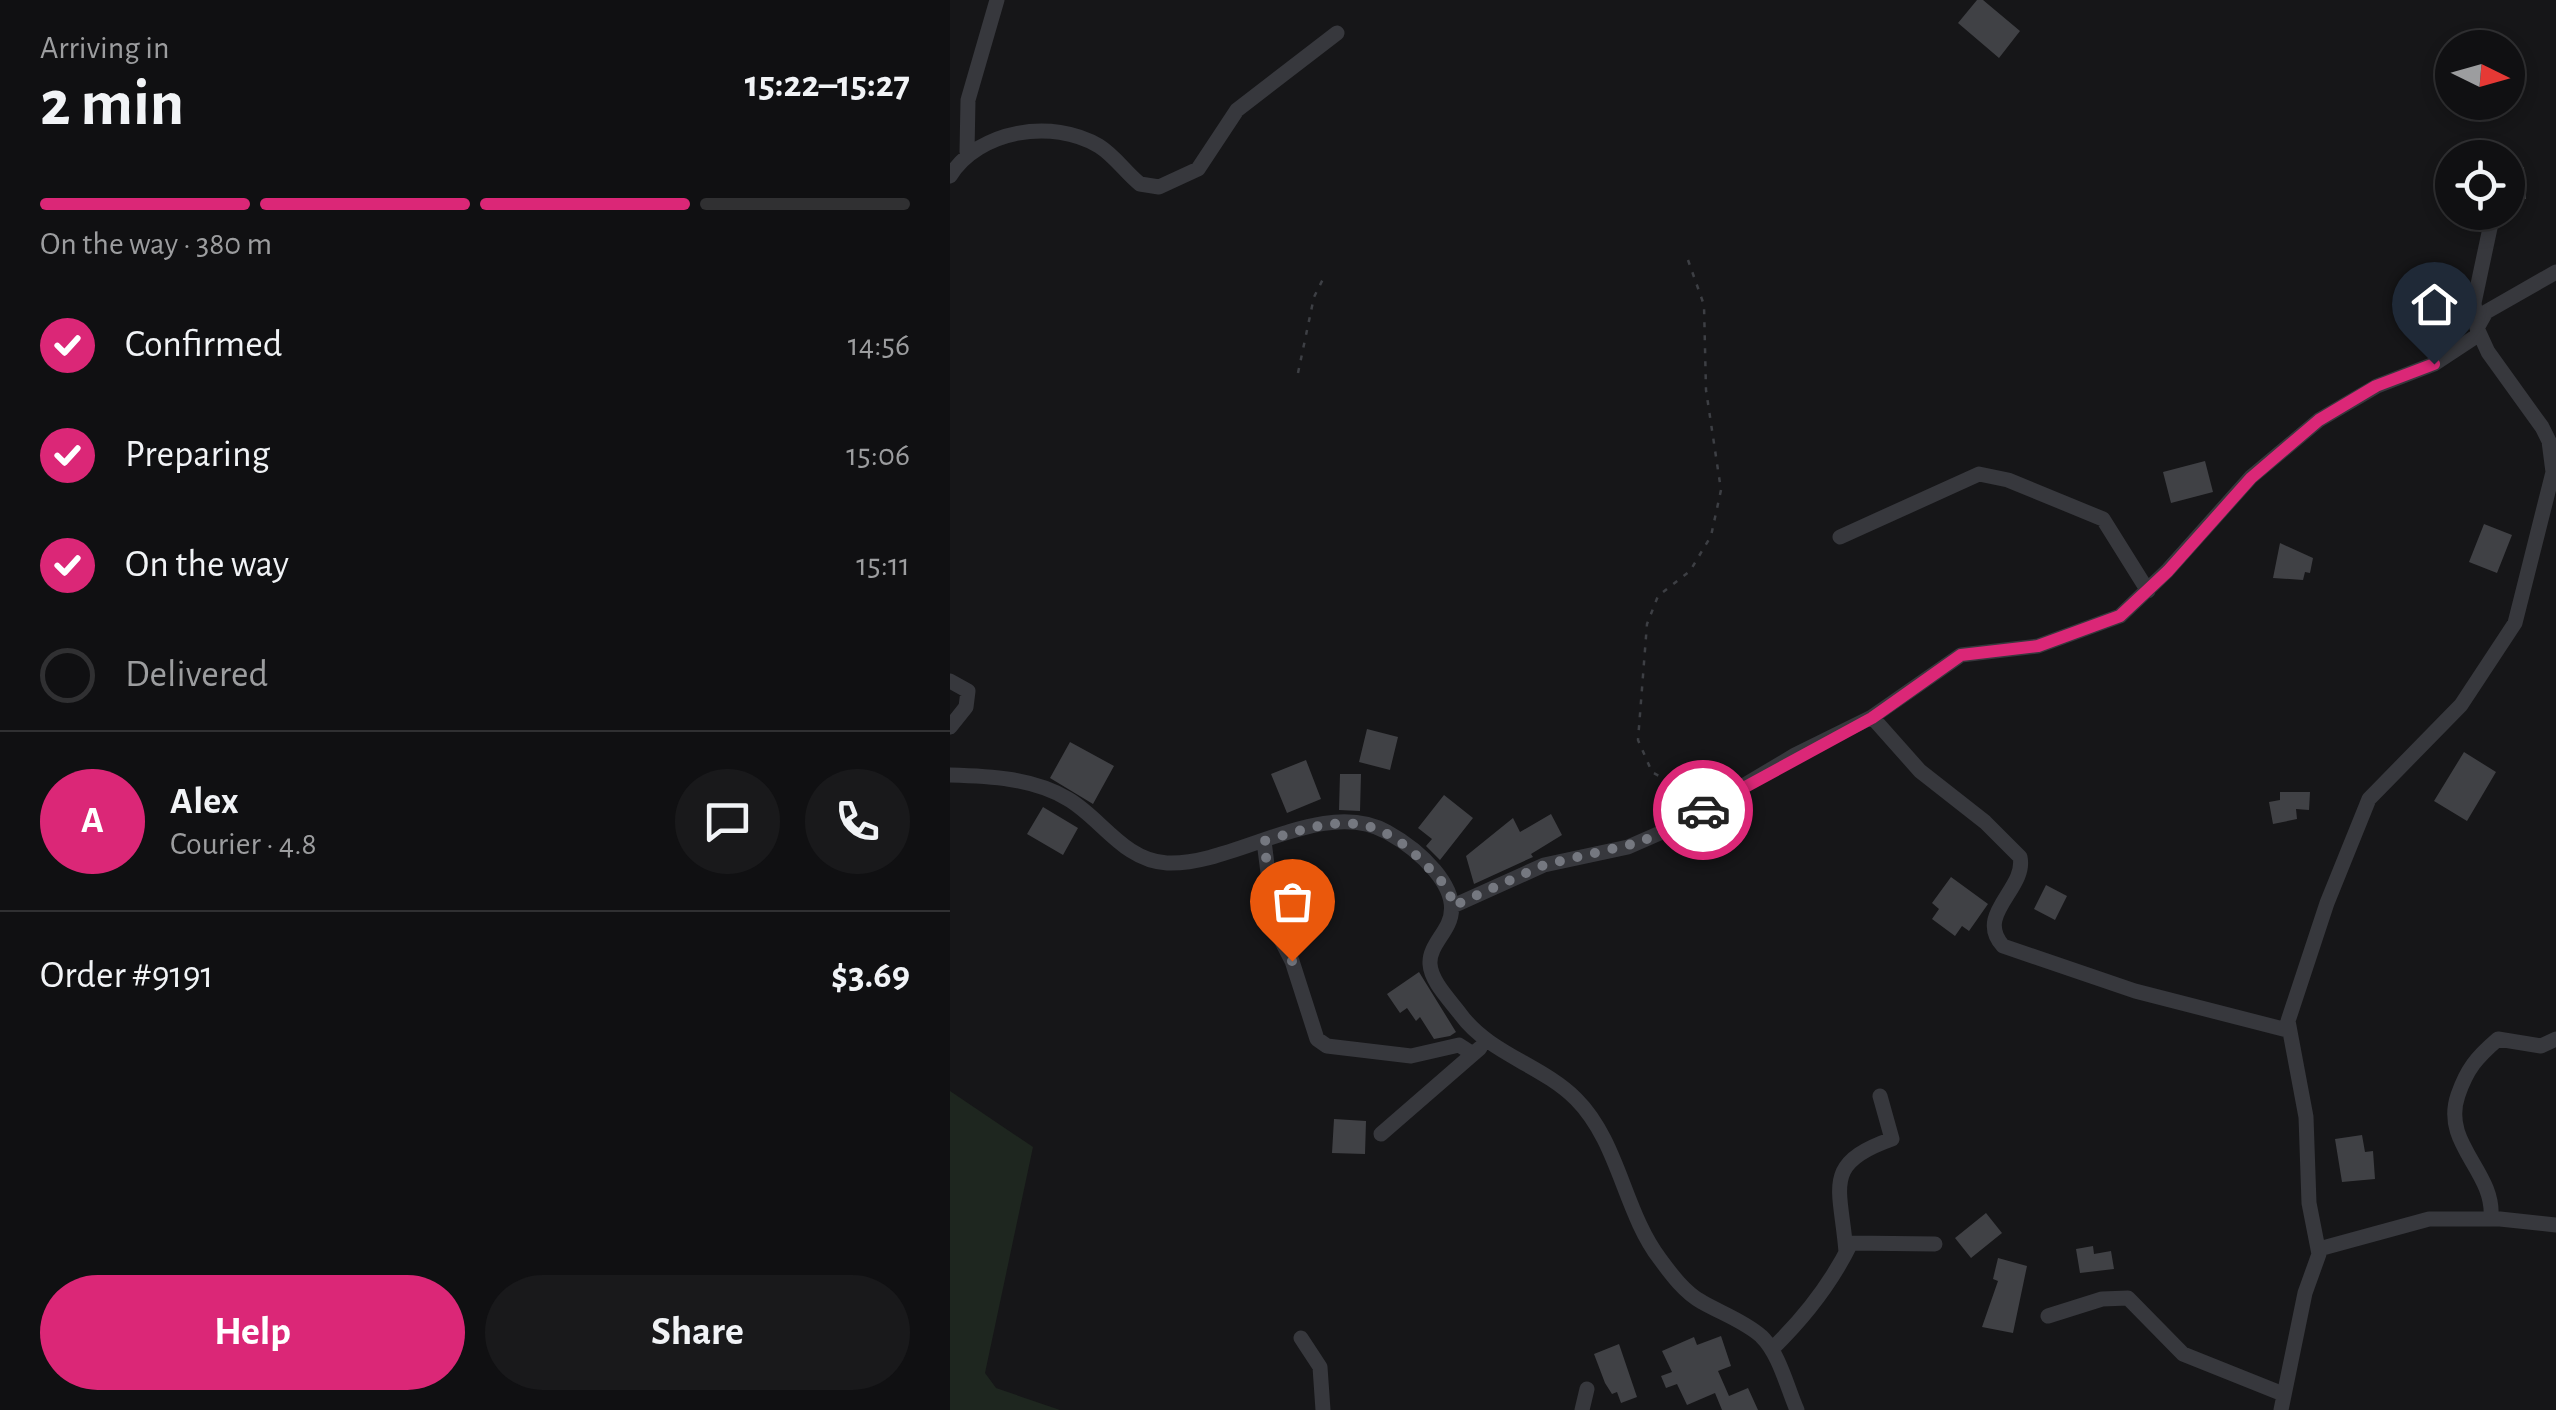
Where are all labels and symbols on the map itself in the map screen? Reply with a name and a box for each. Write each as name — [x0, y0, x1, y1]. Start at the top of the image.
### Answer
north arrow — [2435, 30, 2525, 120]
pin — [2392, 262, 2477, 365]
courier — [1653, 760, 1753, 860]
pin — [1250, 859, 1335, 962]

